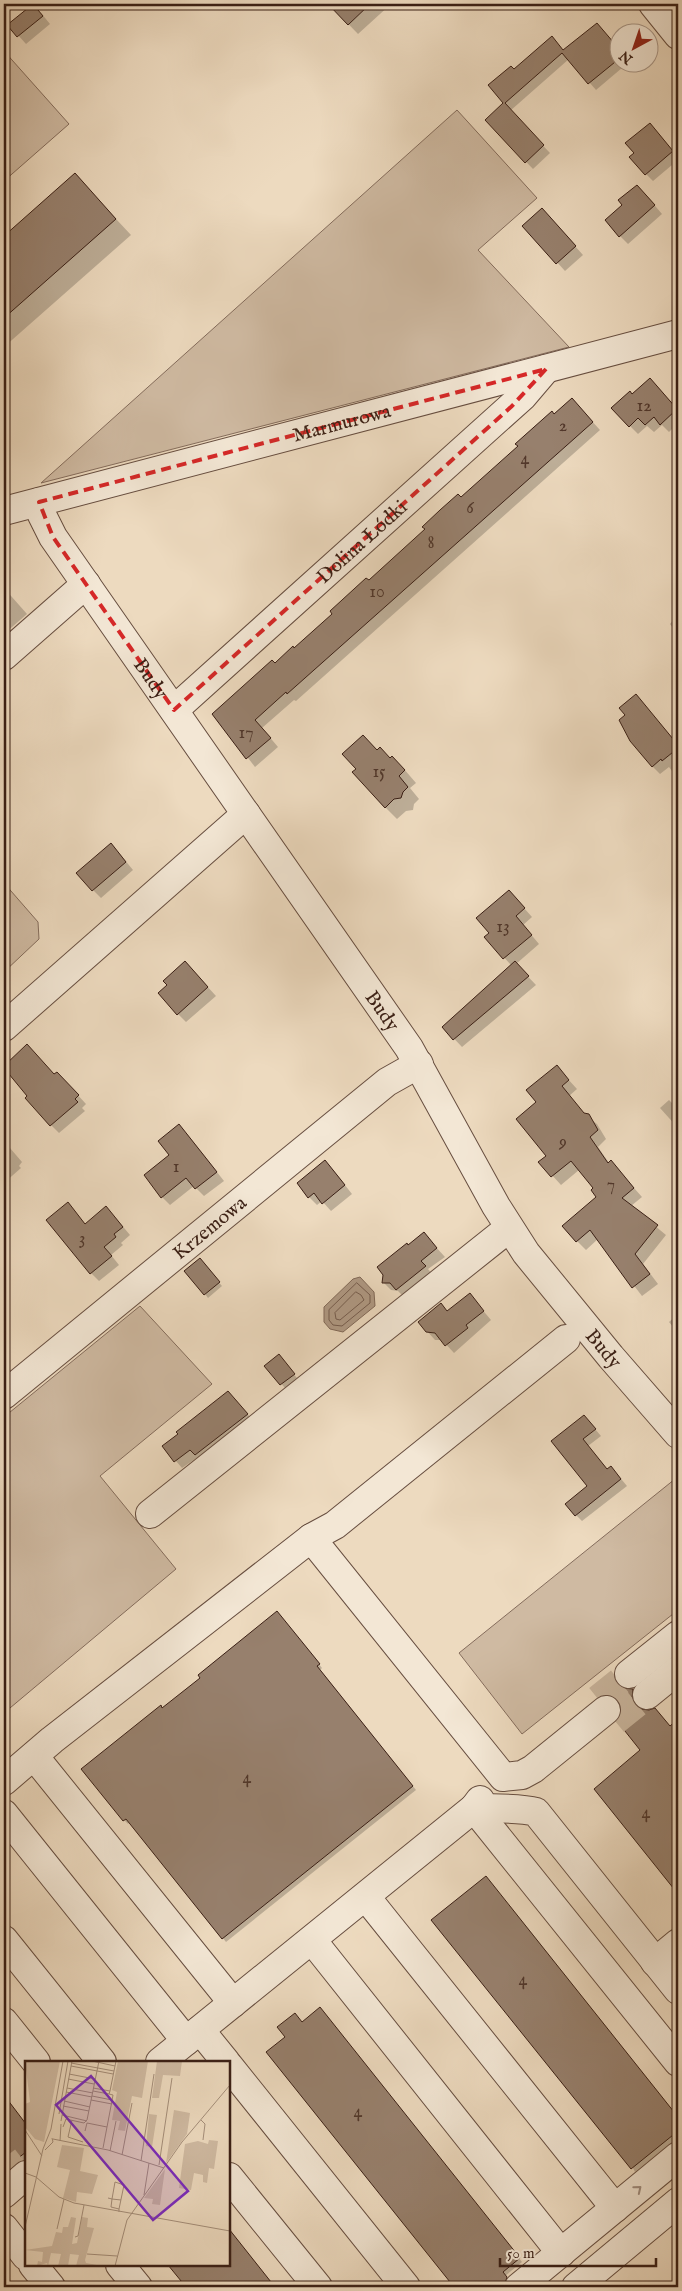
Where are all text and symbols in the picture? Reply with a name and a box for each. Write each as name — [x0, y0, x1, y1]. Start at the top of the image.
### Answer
north arrow — [610, 22, 660, 72]
text: N — [616, 46, 637, 69]
house number: 12 — [636, 395, 652, 418]
street label: Marmurowa — [290, 399, 394, 449]
house number: 2 — [559, 415, 567, 438]
house number: 4 — [521, 448, 530, 471]
street label: Dolina Łódki — [312, 495, 413, 590]
house number: 6 — [466, 497, 474, 520]
house number: 8 — [427, 532, 435, 555]
house number: 10 — [369, 581, 385, 604]
street label: Budy — [127, 654, 173, 704]
house number: 17 — [238, 722, 254, 745]
house number: 15 — [372, 761, 386, 784]
house number: 13 — [496, 916, 510, 939]
street label: Budy — [359, 986, 405, 1037]
house number: 9 — [558, 1131, 567, 1154]
house number: 1 — [173, 1156, 179, 1179]
house number: 7 — [607, 1174, 615, 1197]
street label: Krzemowa — [168, 1191, 252, 1266]
house number: 3 — [79, 1228, 85, 1251]
street label: Budy — [579, 1324, 627, 1374]
house number: 4 — [243, 1767, 252, 1790]
house number: 4 — [642, 1802, 651, 1825]
house number: 4 — [519, 1969, 528, 1992]
inset map — [25, 2061, 230, 2266]
house number: 4 — [354, 2101, 363, 2124]
one-way arrow — [632, 2187, 641, 2195]
scale bar — [500, 2236, 656, 2268]
text: 50 m — [507, 2244, 535, 2263]

